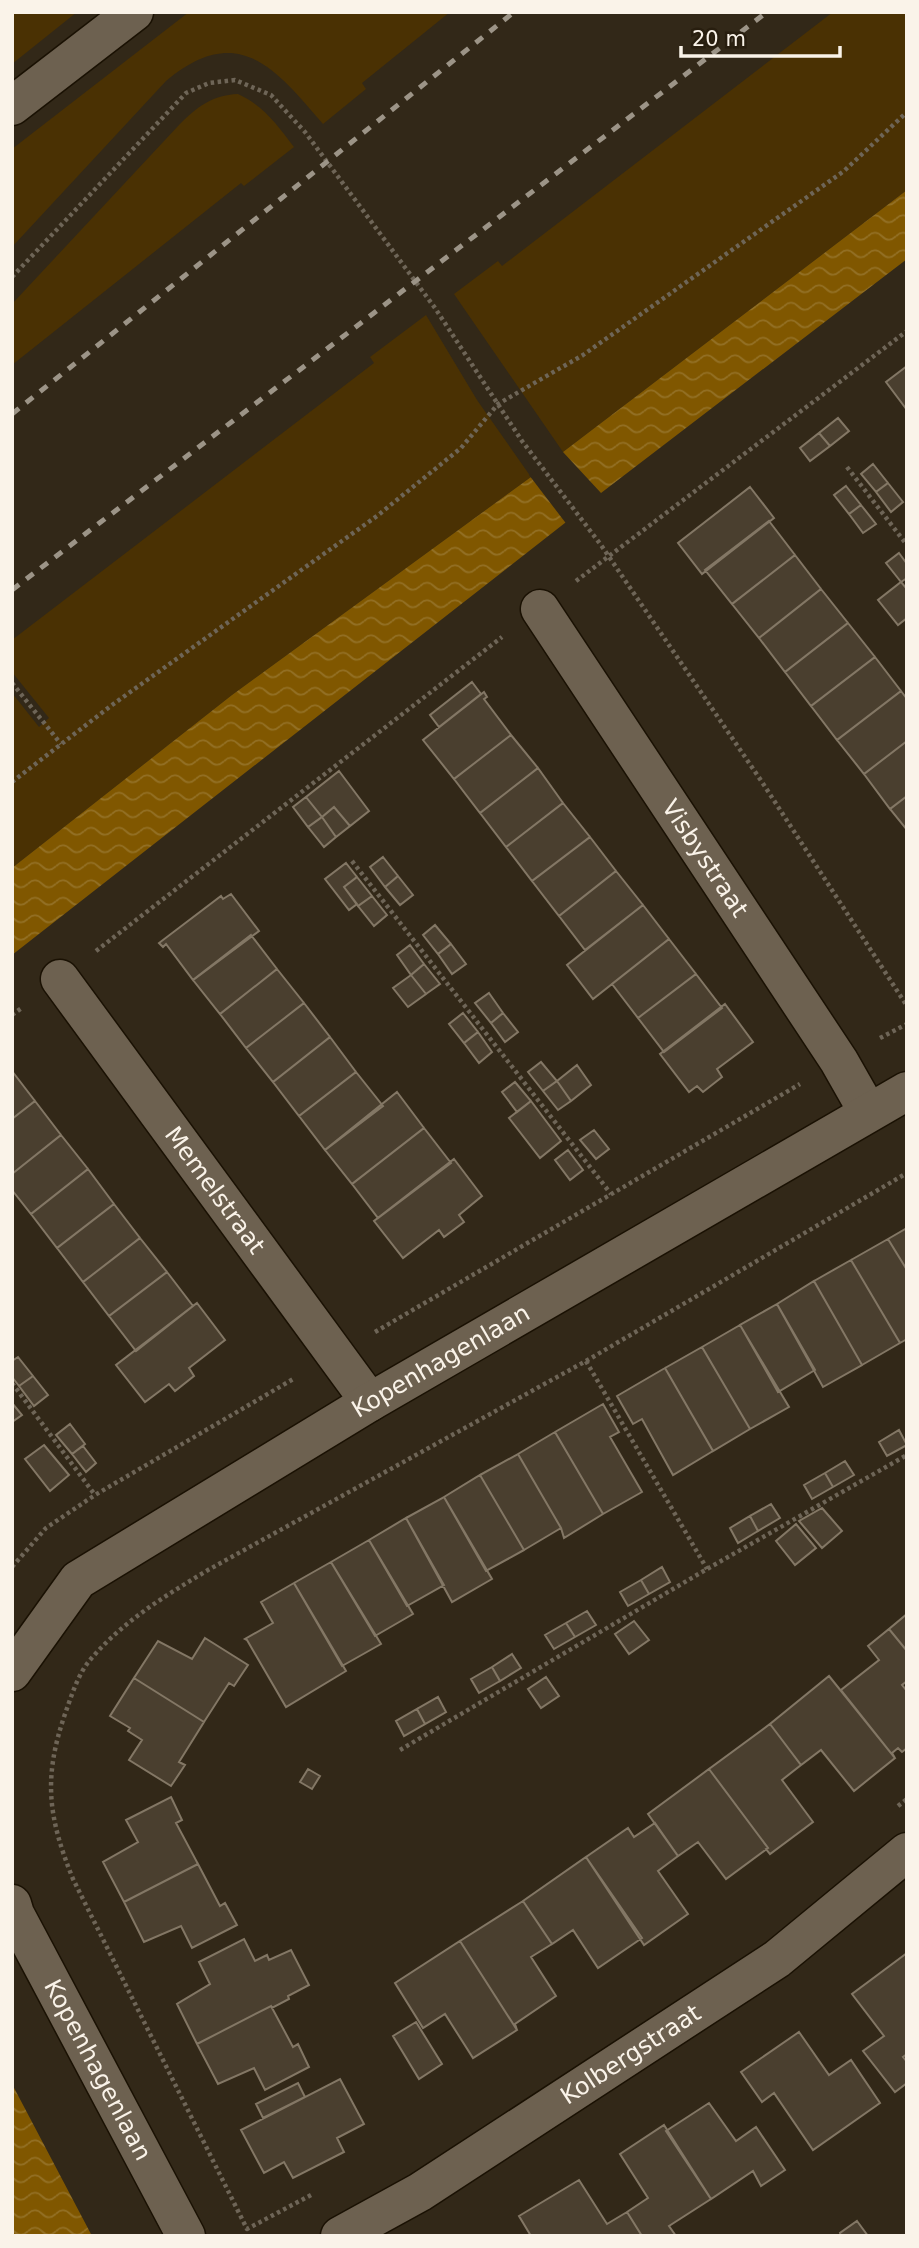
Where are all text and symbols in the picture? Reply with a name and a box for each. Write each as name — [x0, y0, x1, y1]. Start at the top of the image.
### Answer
scale bar — [681, 14, 840, 58]
text: 20 m — [692, 27, 746, 51]
street label: Visbystraat — [656, 794, 754, 922]
street label: Memelstraat — [159, 1121, 271, 1259]
street label: Kopenhagenlaan — [347, 1299, 535, 1424]
street label: Kopenhagenlaan — [38, 1975, 157, 2165]
street label: Kolbergstraat — [556, 1999, 706, 2110]

